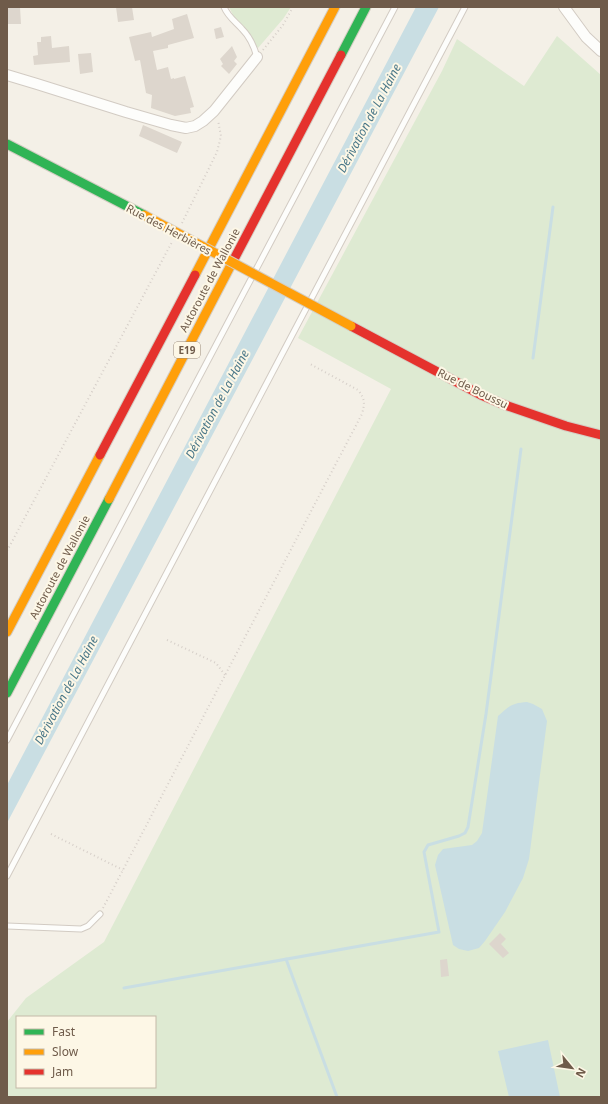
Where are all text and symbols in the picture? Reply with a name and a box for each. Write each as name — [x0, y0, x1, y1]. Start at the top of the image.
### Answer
water label: Dérivation de La Haine — [333, 61, 405, 175]
street label: Rue des Herbières — [124, 200, 214, 258]
street label: Autoroute de Wallonie — [175, 226, 243, 334]
road number: E19 — [174, 342, 200, 358]
water label: Dérivation de La Haine — [181, 347, 253, 461]
street label: Rue de Boussu — [435, 364, 511, 412]
street label: Autoroute de Wallonie — [25, 513, 93, 621]
water label: Dérivation de La Haine — [30, 633, 102, 747]
legend — [16, 1016, 156, 1088]
text: Fast — [52, 1023, 76, 1040]
text: Slow — [52, 1043, 79, 1060]
north arrow — [552, 1048, 592, 1088]
text: Jam — [51, 1063, 73, 1080]
text: N — [572, 1066, 590, 1081]

